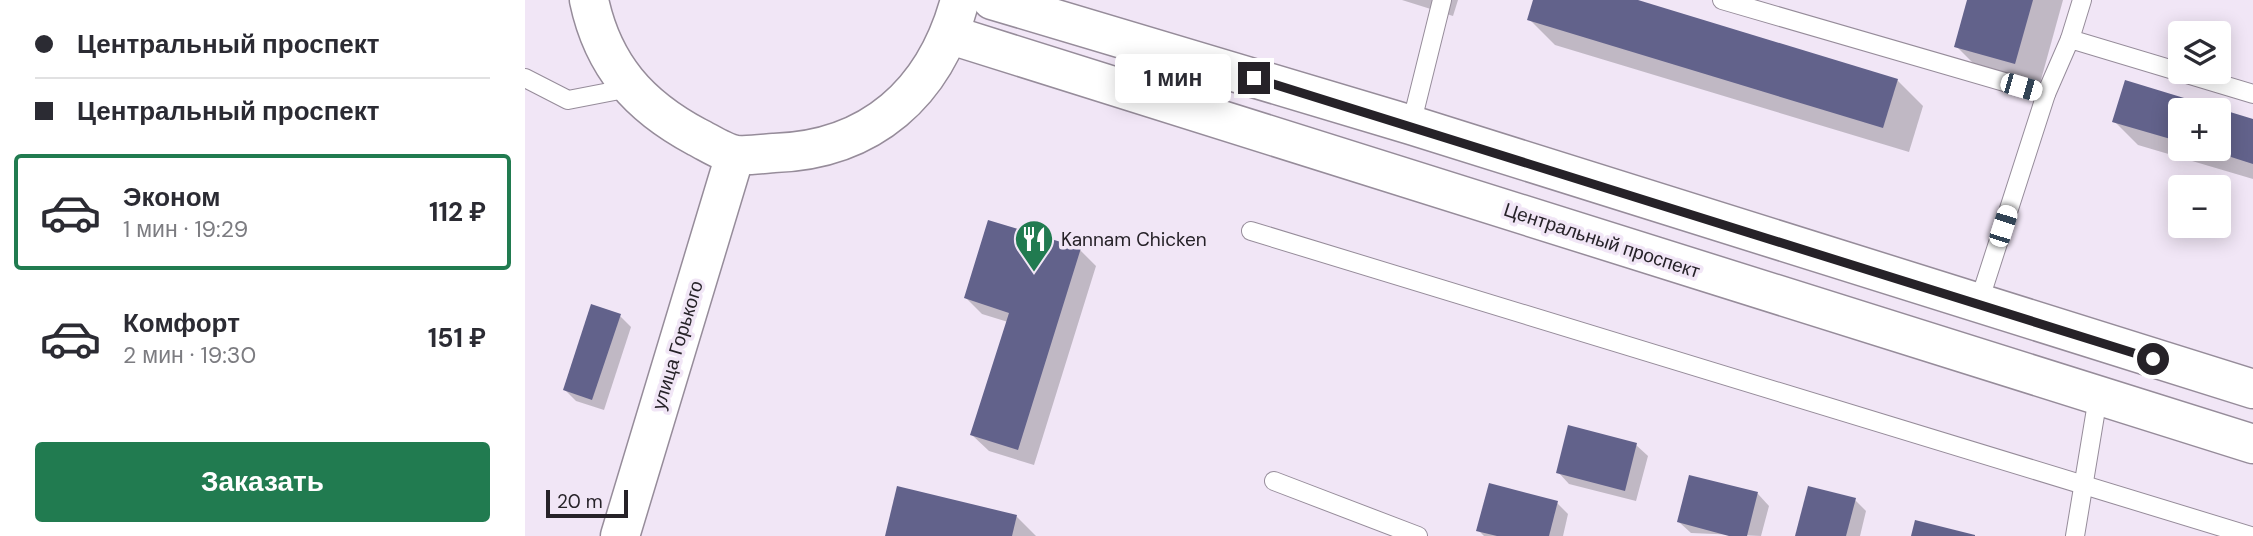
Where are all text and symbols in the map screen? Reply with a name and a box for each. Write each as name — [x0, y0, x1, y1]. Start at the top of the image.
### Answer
map controls — [2168, 21, 2231, 238]
button: layers — [2168, 21, 2231, 84]
text: Центральный проспект — [77, 27, 380, 61]
callout: 1 мин — [1114, 54, 1229, 102]
route end — [1238, 62, 1270, 94]
text: 1 мин — [1144, 63, 1202, 93]
car — [1998, 71, 2045, 103]
text: Центральный проспект — [77, 94, 380, 128]
button: + — [2168, 98, 2231, 161]
button: − — [2168, 175, 2231, 238]
text: Эконом — [123, 180, 221, 214]
icon: car — [39, 181, 102, 244]
text: 112 ₽ — [429, 195, 486, 229]
street label: Центральный проспект — [1501, 197, 1703, 284]
car — [1987, 203, 2020, 249]
text: 1 мин · 19:29 — [123, 214, 248, 244]
restaurant icon: Kannam Chicken — [1013, 218, 1055, 273]
place label: Kannam Chicken — [1061, 227, 1207, 252]
street label: улица Горького — [646, 278, 709, 413]
text: Комфорт — [123, 306, 240, 340]
icon: car — [39, 307, 102, 370]
text: 151 ₽ — [428, 321, 486, 355]
text: 2 мин · 19:30 — [123, 340, 256, 370]
route start — [2137, 343, 2169, 375]
button: Заказать — [35, 442, 490, 522]
scale bar — [546, 487, 628, 519]
text: 20 m — [557, 489, 603, 514]

